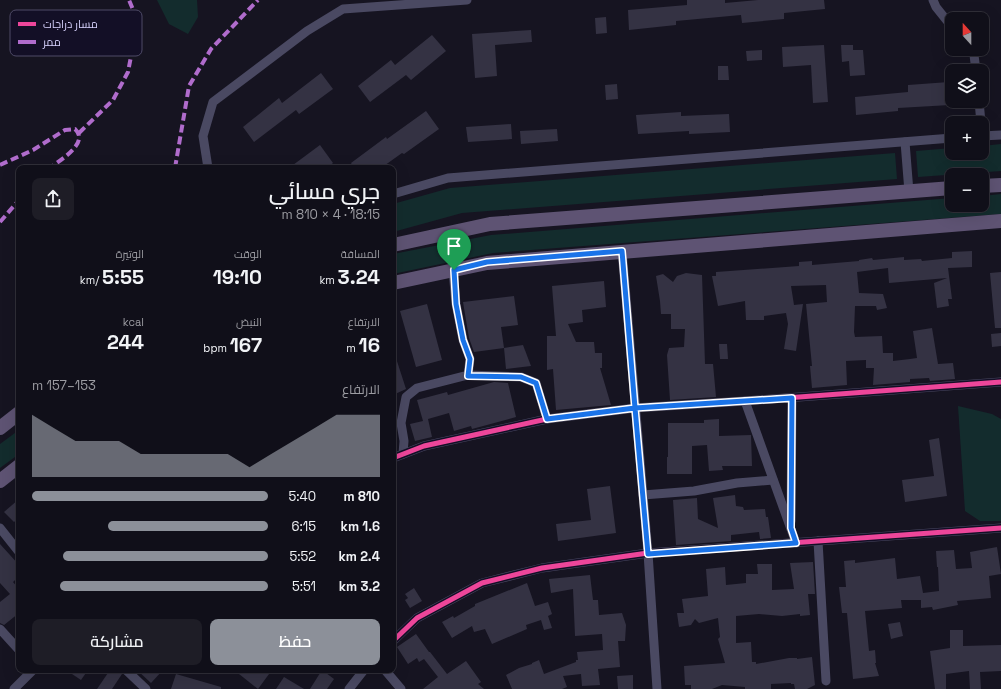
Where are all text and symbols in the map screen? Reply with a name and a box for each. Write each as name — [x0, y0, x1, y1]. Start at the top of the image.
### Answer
legend — [10, 10, 142, 56]
north arrow — [945, 12, 989, 56]
map controls — [945, 12, 989, 212]
text: مسار دراجات — [43, 17, 98, 31]
text: ممر — [42, 35, 61, 49]
button: layers — [945, 64, 989, 108]
button: + — [945, 116, 989, 160]
button: − — [945, 168, 989, 212]
text: جري مسائي — [269, 177, 380, 205]
button: share — [32, 178, 74, 220]
text: 18:15 · 4 × 810 m — [282, 206, 380, 223]
pin — [437, 229, 471, 270]
icon: arrive — [443, 235, 465, 257]
text: الوتيرة — [116, 247, 144, 261]
text: الوقت — [234, 247, 262, 261]
text: المسافة — [341, 247, 380, 261]
text: 5:55 — [102, 264, 144, 290]
text: 19:10 — [213, 264, 262, 290]
text: 3.24 — [338, 264, 380, 290]
text: /km — [80, 273, 102, 287]
text: km — [319, 273, 338, 287]
text: kcal — [123, 315, 144, 329]
text: النبض — [236, 315, 262, 329]
text: الارتفاع — [348, 315, 380, 329]
text: 244 — [107, 329, 144, 355]
text: 167 — [230, 332, 262, 358]
text: 16 — [359, 332, 380, 358]
text: bpm — [203, 341, 230, 355]
text: m — [346, 341, 359, 355]
text: 153–157 m — [32, 377, 96, 394]
text: الارتفاع — [342, 381, 380, 398]
text: 5:40 — [288, 488, 316, 505]
text: 810 m — [343, 488, 380, 505]
text: 6:15 — [292, 518, 316, 535]
text: 1.6 km — [341, 518, 380, 535]
text: 5:52 — [289, 548, 316, 565]
text: 2.4 km — [338, 548, 380, 565]
text: 5:51 — [292, 578, 316, 595]
text: 3.2 km — [339, 578, 380, 595]
button: مشاركة — [32, 619, 202, 665]
button: حفظ — [210, 619, 380, 665]

